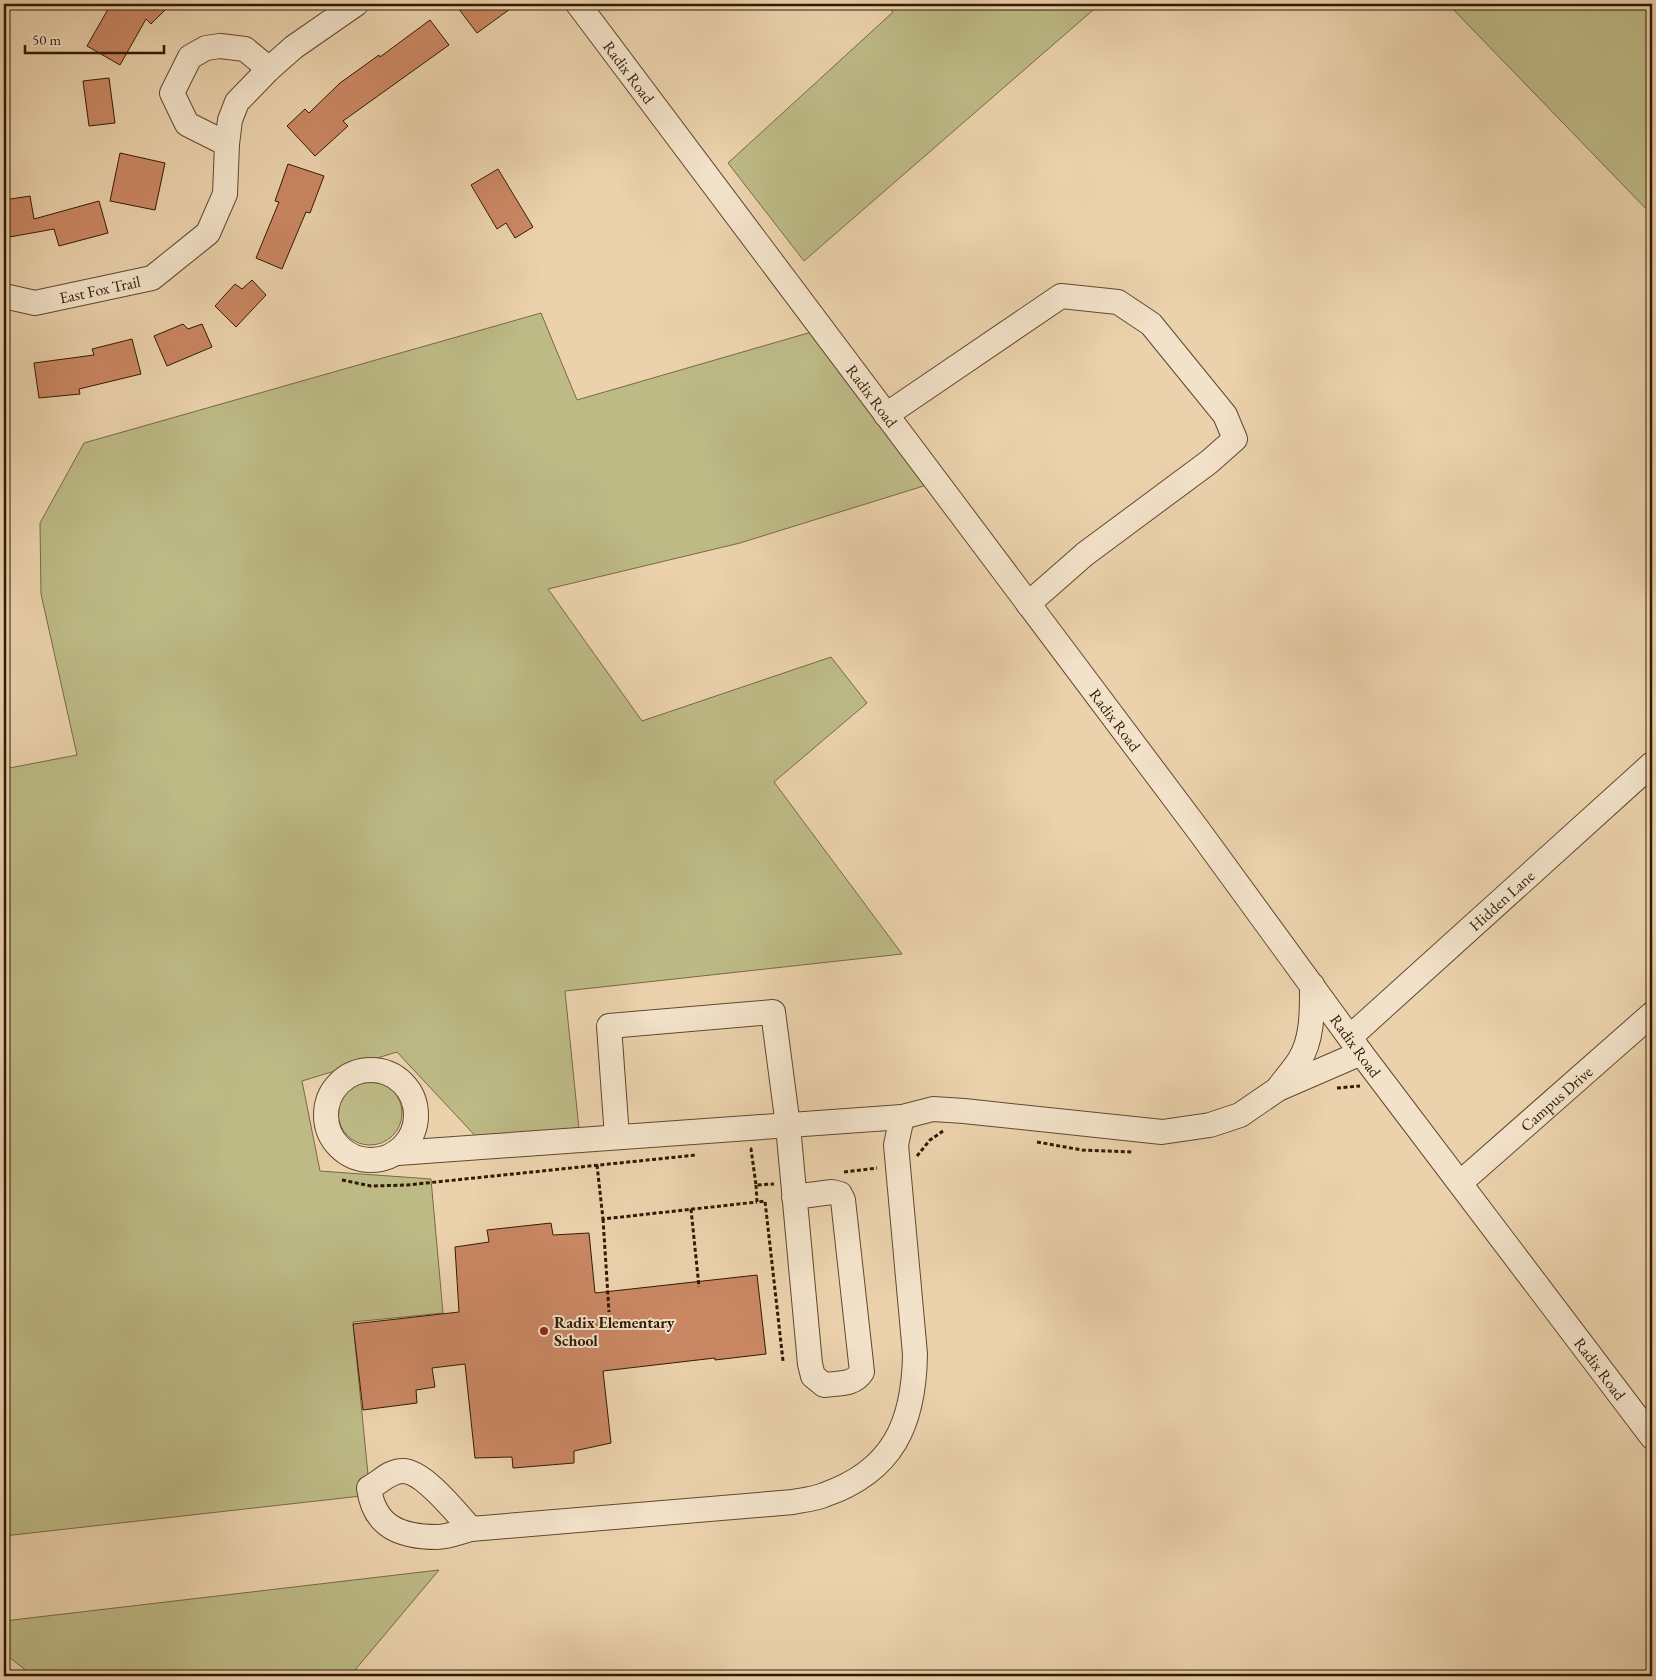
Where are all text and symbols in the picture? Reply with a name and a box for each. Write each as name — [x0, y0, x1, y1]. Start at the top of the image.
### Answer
scale bar — [25, 22, 164, 54]
text: 50 m — [32, 30, 61, 49]
street label: Radix Road — [598, 37, 660, 109]
street label: East Fox Trail — [57, 271, 142, 309]
street label: Radix Road — [841, 360, 903, 433]
street label: Radix Road — [1085, 684, 1146, 756]
street label: Hidden Lane — [1464, 865, 1539, 936]
street label: Radix Road — [1325, 1010, 1386, 1082]
street label: Campus Drive — [1516, 1061, 1597, 1136]
place label: Radix Elementary School — [554, 1312, 675, 1351]
marker: Radix Elementary School — [538, 1325, 550, 1337]
street label: Radix Road — [1569, 1333, 1631, 1405]

